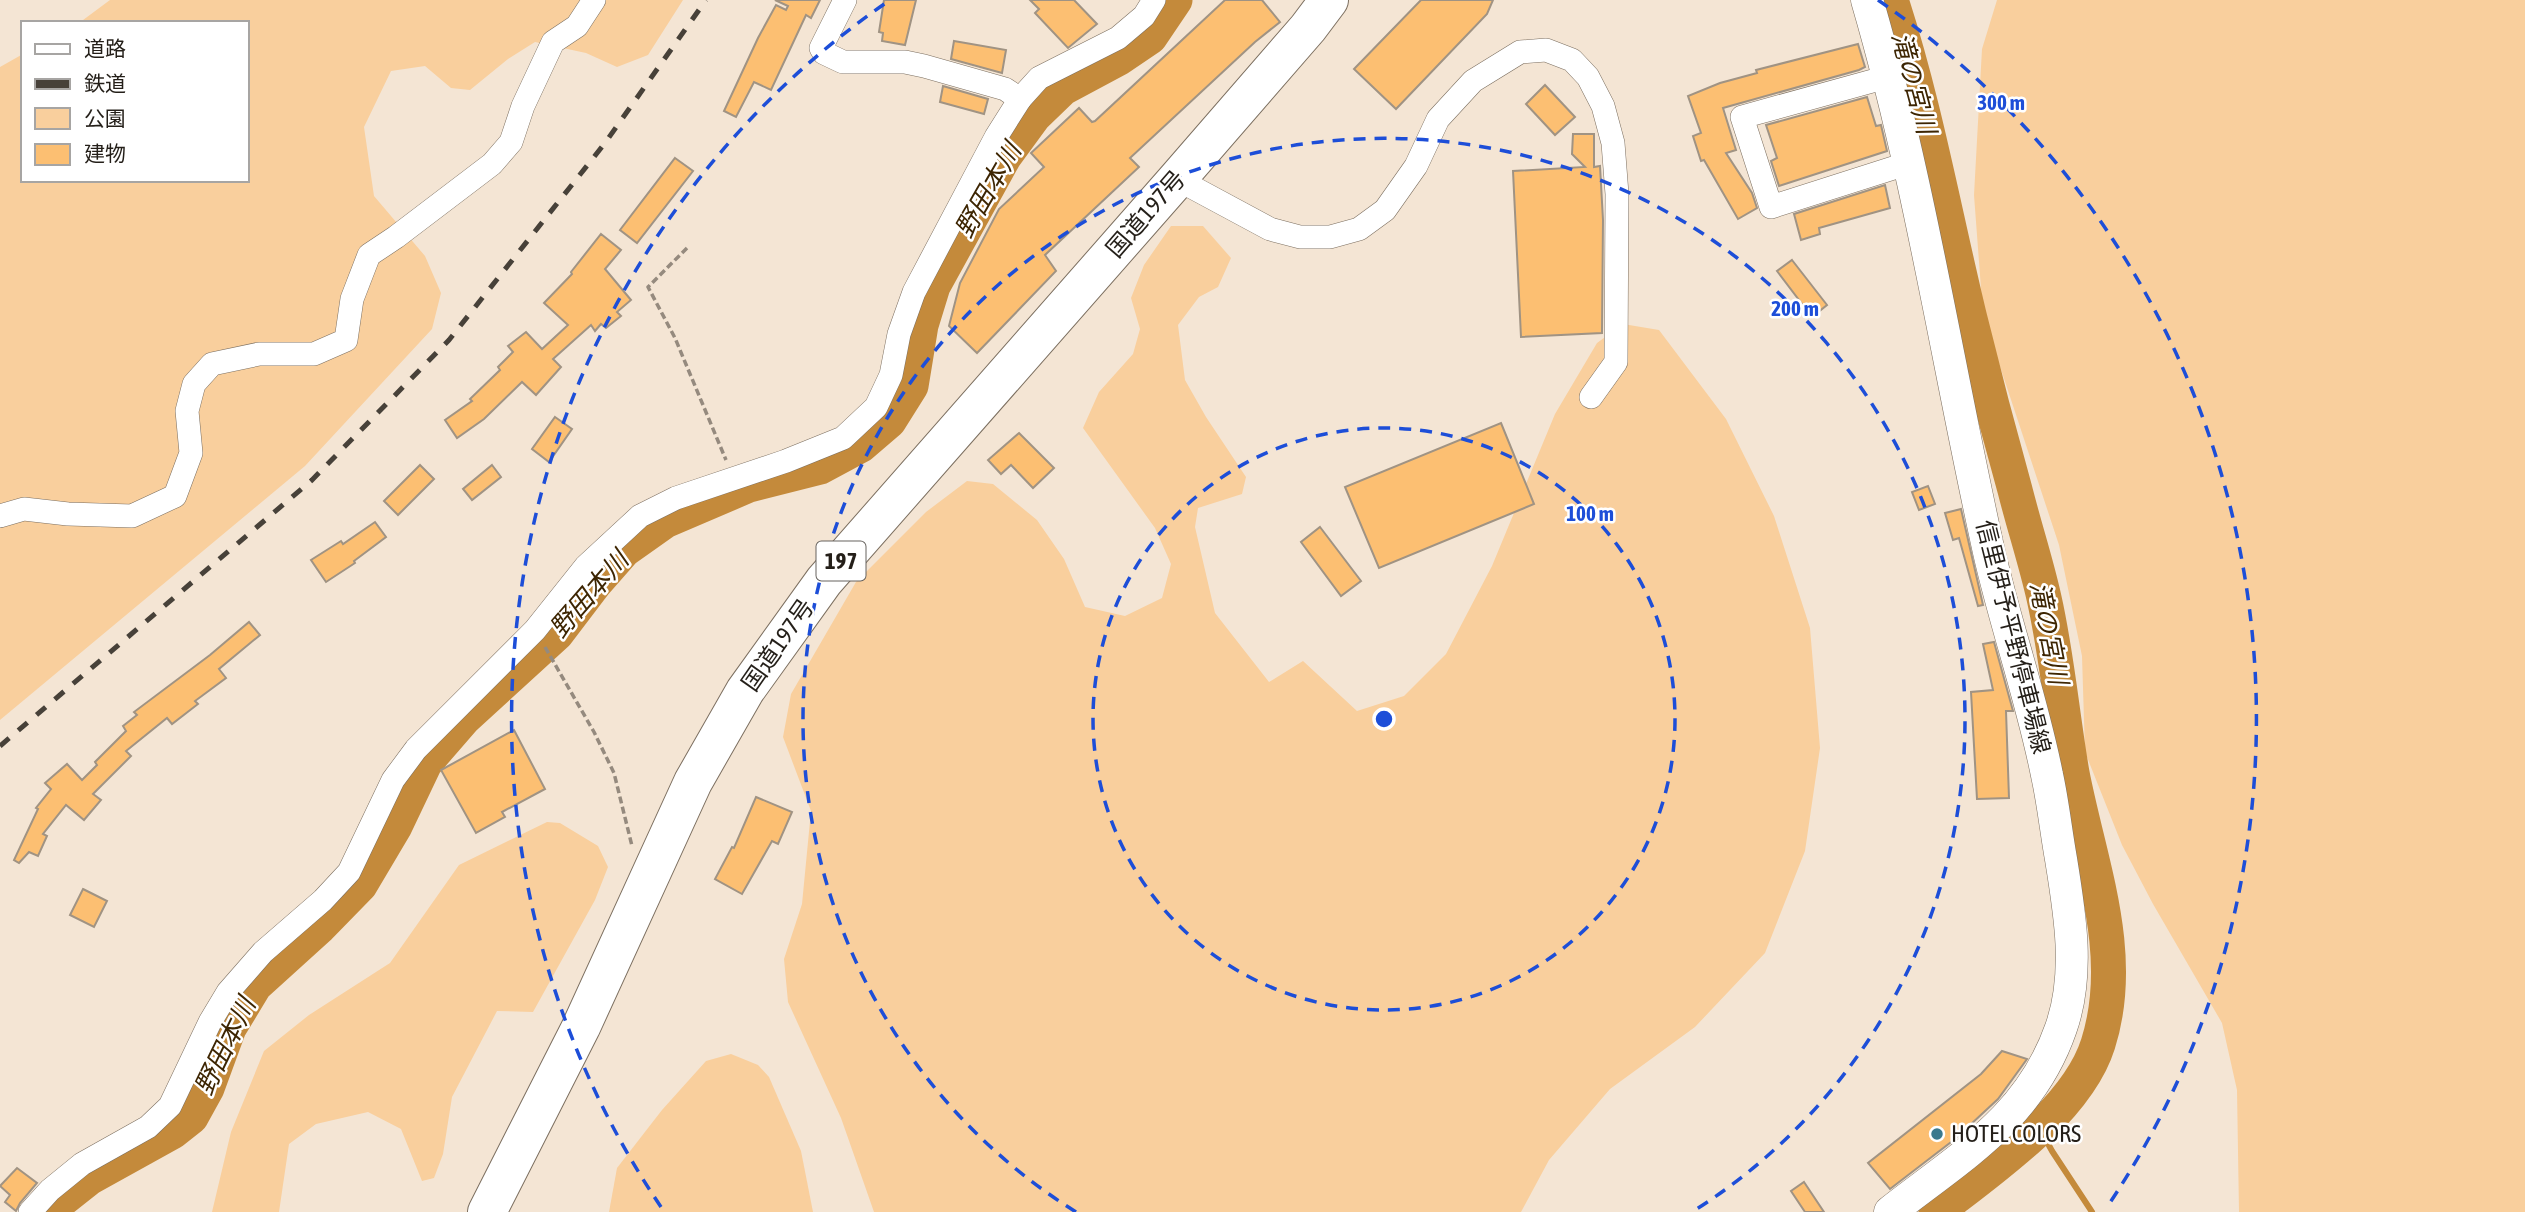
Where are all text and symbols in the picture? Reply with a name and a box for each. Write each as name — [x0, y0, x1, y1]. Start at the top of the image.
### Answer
legend — [21, 21, 248, 182]
water label: 滝の宮川 — [1886, 29, 1943, 140]
text: 道路 — [84, 36, 126, 60]
text: 鉄道 — [84, 71, 126, 95]
text: 300 m — [1977, 90, 2025, 114]
text: 公園 — [84, 106, 126, 130]
water label: 野田本川 — [949, 135, 1028, 243]
text: 建物 — [84, 141, 126, 165]
street label: 国道197号 — [1101, 165, 1191, 262]
text: 200 m — [1771, 296, 1819, 320]
text: 100 m — [1566, 501, 1614, 525]
street label: 信里伊予平野停車場線 — [1971, 517, 2056, 757]
road number: 197 — [816, 541, 866, 580]
water label: 野田本川 — [544, 543, 636, 643]
water label: 滝の宮川 — [2024, 579, 2074, 690]
street label: 国道197号 — [736, 594, 819, 696]
centre of rings — [1372, 707, 1396, 731]
water label: 野田本川 — [189, 990, 263, 1099]
place label: HOTEL COLORS — [1951, 1120, 2081, 1147]
marker: HOTEL COLORS — [1929, 1126, 1945, 1142]

